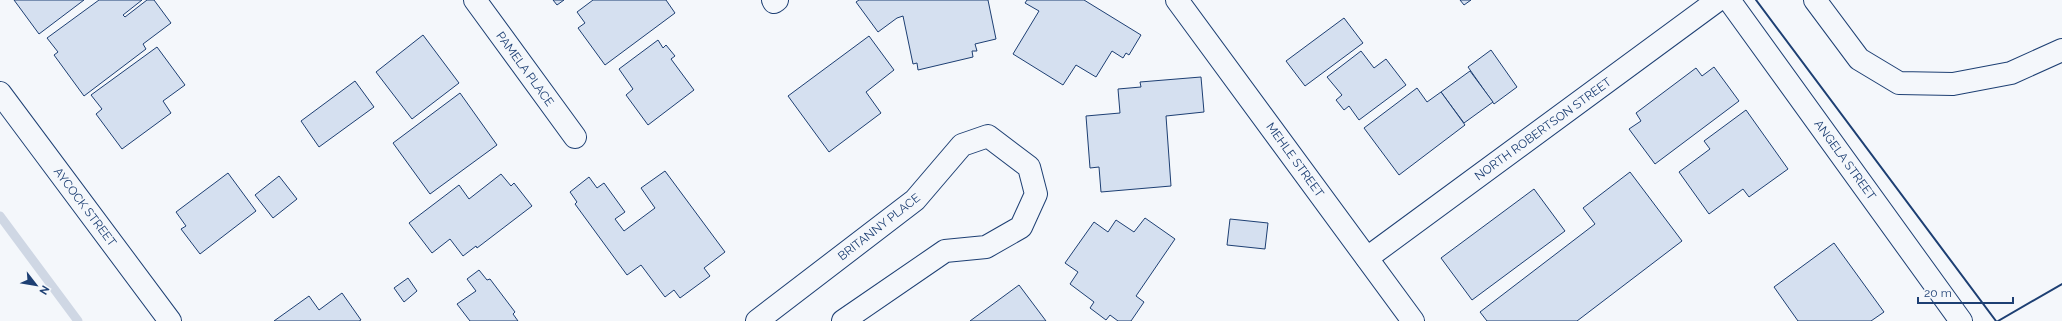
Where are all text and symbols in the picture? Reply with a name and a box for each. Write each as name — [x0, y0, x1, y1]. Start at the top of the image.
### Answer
street label: PAMELA PLACE — [493, 29, 557, 109]
street label: NORTH ROBERTSON STREET — [1472, 74, 1615, 183]
street label: ANGELA STREET — [1811, 117, 1879, 203]
street label: MEHLE STREET — [1263, 120, 1327, 200]
street label: AYCOCK STREET — [51, 165, 120, 250]
street label: BRITANNY PLACE — [835, 191, 923, 263]
north arrow — [16, 265, 56, 305]
scale bar — [1918, 279, 2013, 305]
text: N — [36, 283, 52, 297]
text: 20 m — [1924, 286, 1952, 300]

